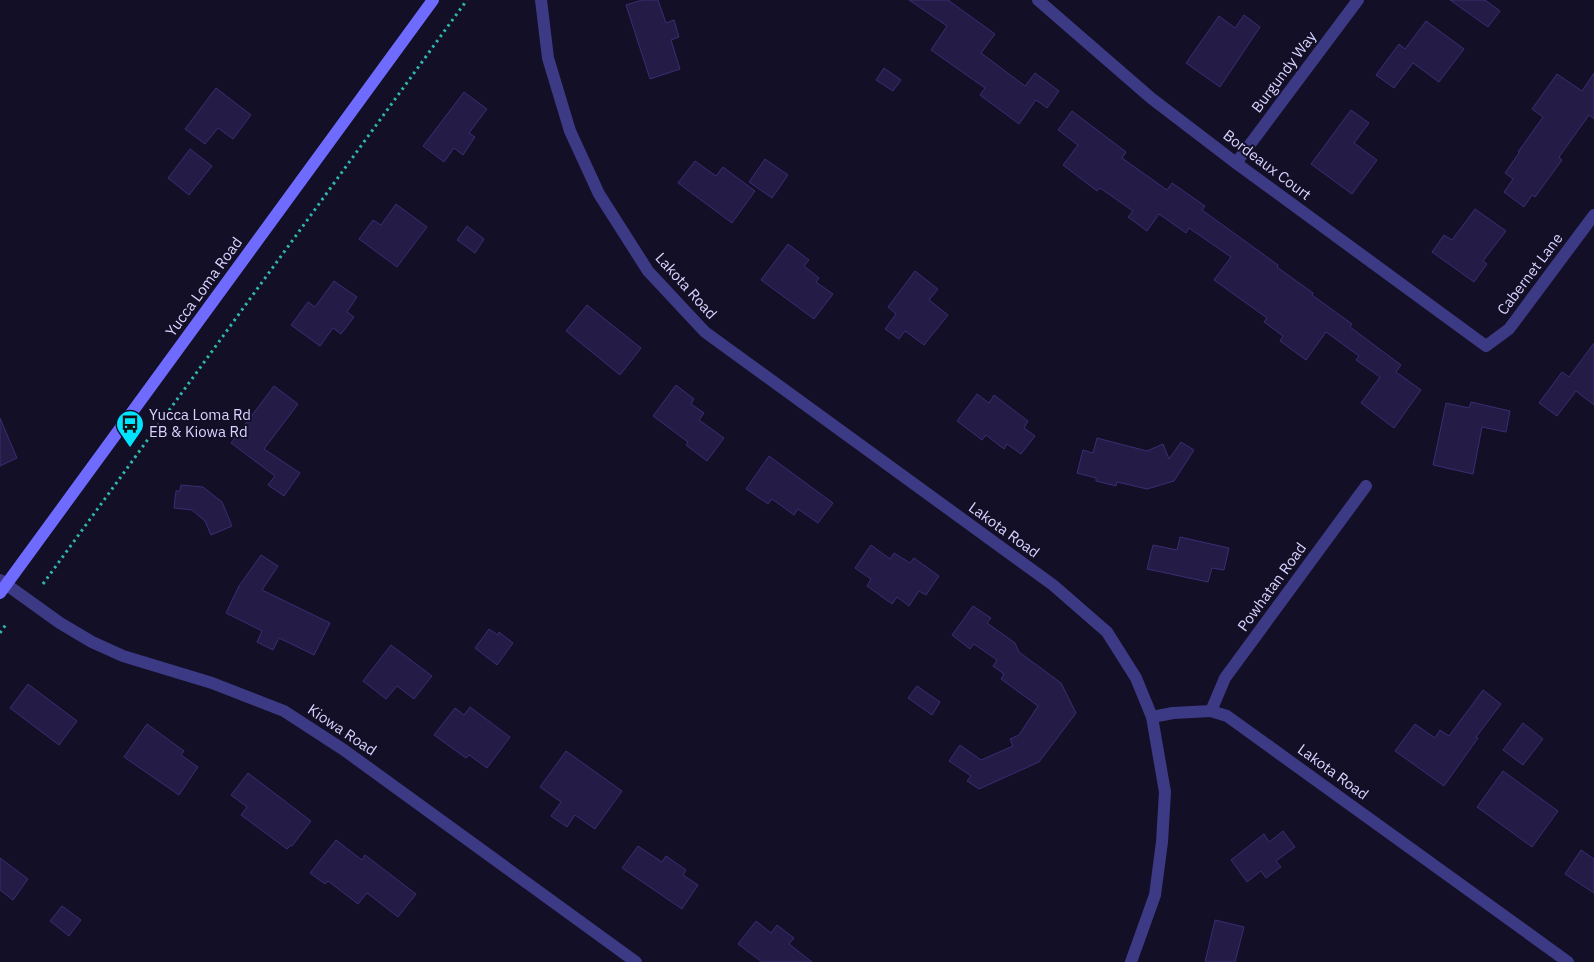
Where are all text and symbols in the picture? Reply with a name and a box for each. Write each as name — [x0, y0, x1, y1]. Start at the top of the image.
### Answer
street label: Burgundy Way — [1247, 27, 1321, 116]
street label: Bordeaux Court — [1220, 125, 1315, 204]
street label: Cabernet Lane — [1493, 229, 1567, 318]
street label: Yucca Loma Road — [161, 233, 246, 340]
street label: Lakota Road — [652, 249, 721, 323]
place label: Yucca Loma Rd EB & Kiowa Rd — [149, 405, 251, 441]
bus stop icon: Yucca Loma Rd EB & Kiowa Rd — [115, 409, 145, 448]
street label: Lakota Road — [965, 498, 1043, 562]
street label: Powhatan Road — [1233, 539, 1310, 635]
street label: Kiowa Road — [304, 700, 380, 760]
street label: Lakota Road — [1294, 740, 1372, 804]

